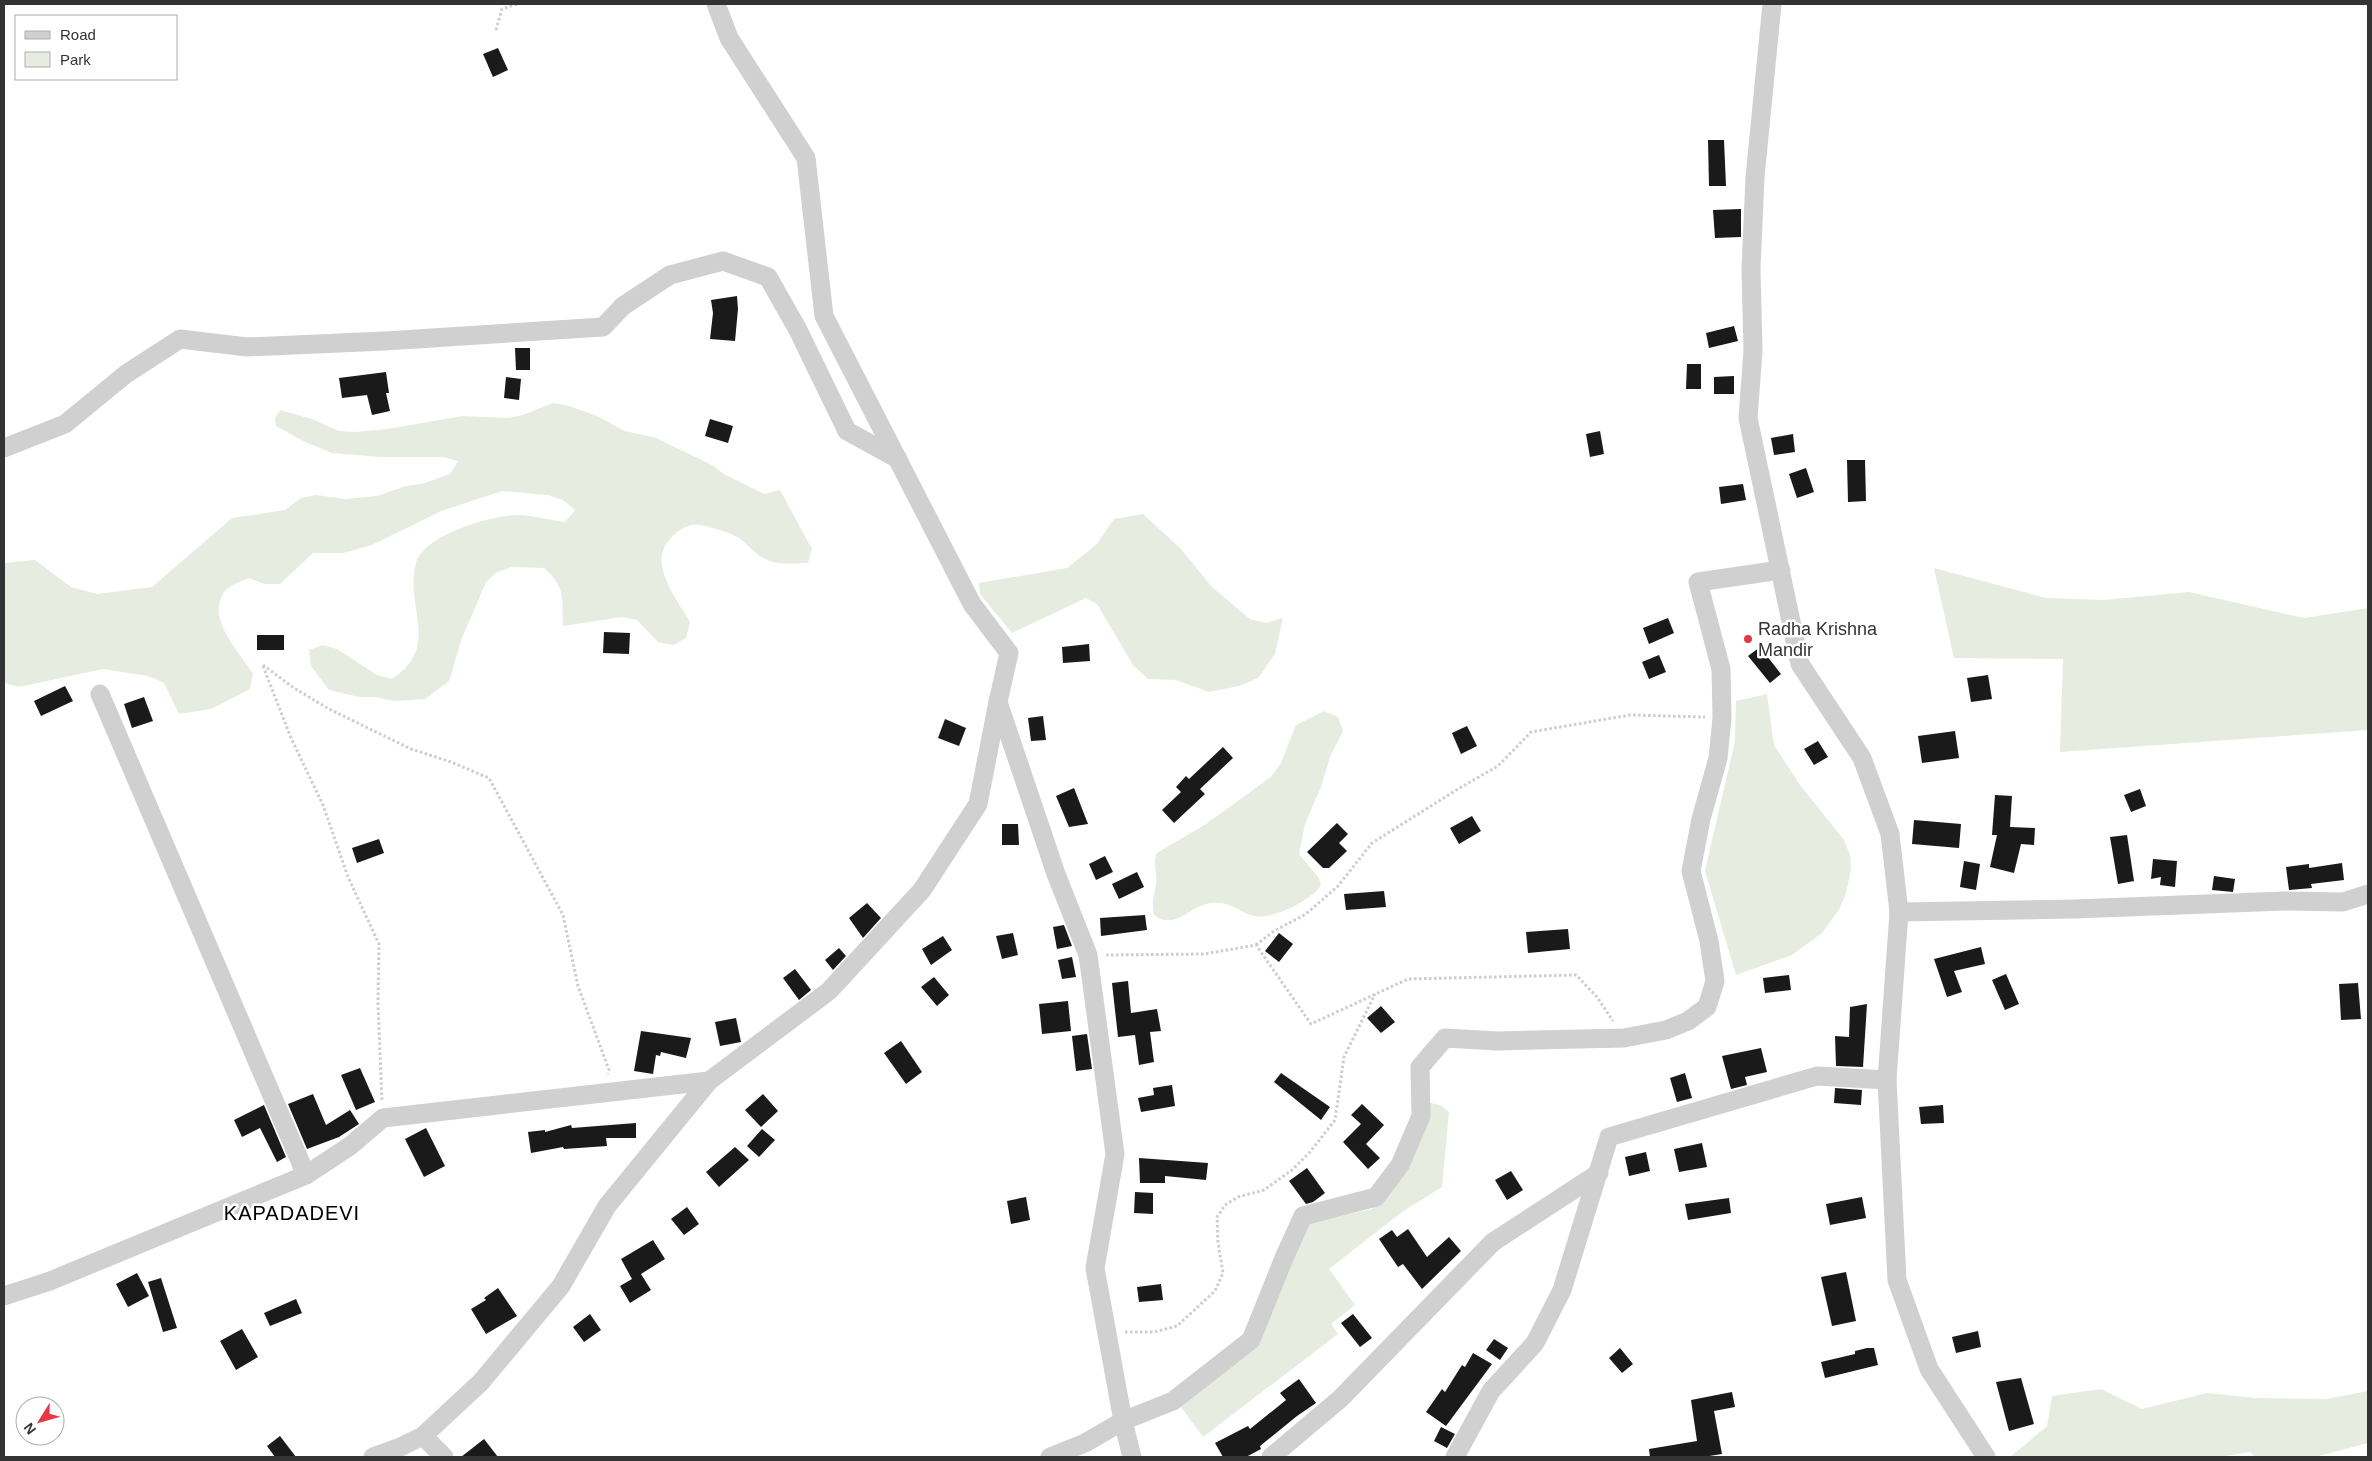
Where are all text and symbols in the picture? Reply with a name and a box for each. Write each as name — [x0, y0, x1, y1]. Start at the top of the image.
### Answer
legend — [15, 15, 178, 80]
text: Road — [60, 26, 96, 43]
text: Park — [60, 51, 91, 68]
place label: Radha Krishna Mandir — [1758, 619, 1878, 660]
marker: Radha Krishna Mandir — [1742, 633, 1754, 645]
district label: KAPADADEVI — [224, 1202, 360, 1224]
north arrow — [15, 1396, 65, 1446]
text: N — [20, 1420, 39, 1438]

